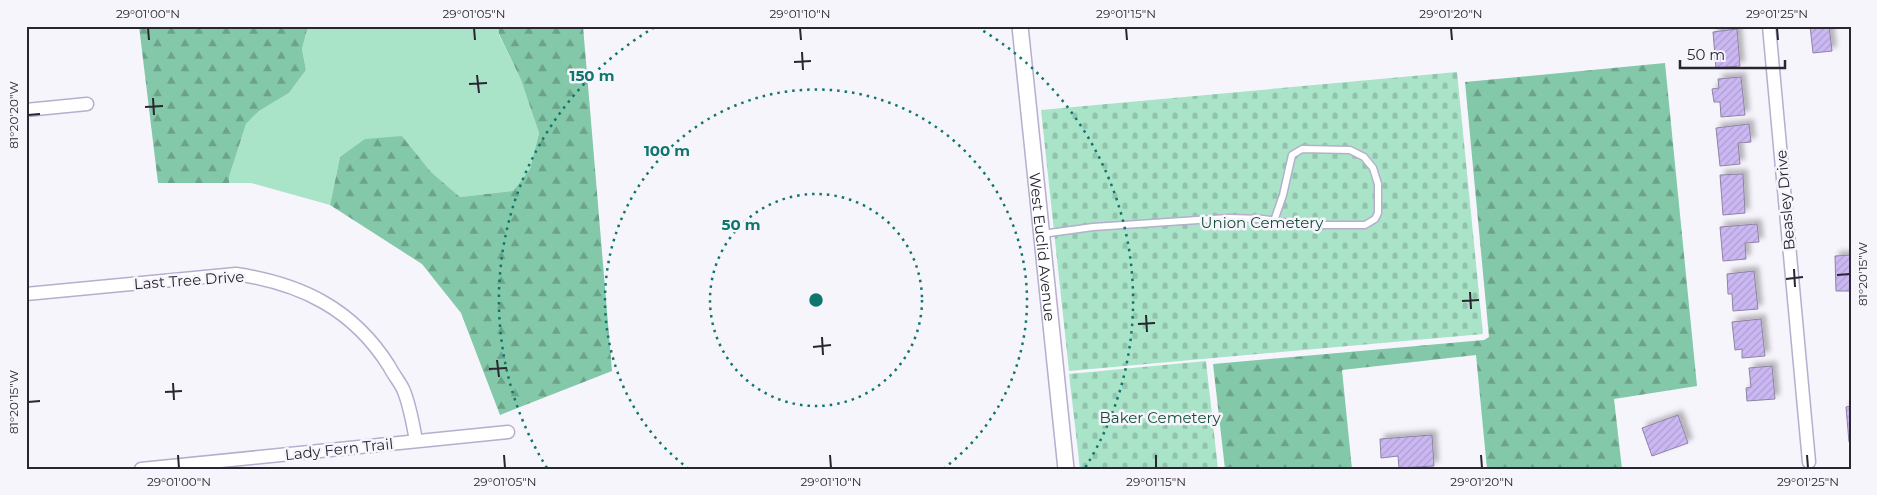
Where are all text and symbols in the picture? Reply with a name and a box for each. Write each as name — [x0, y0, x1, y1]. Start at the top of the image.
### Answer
text: 29°01'00"N — [116, 6, 180, 21]
text: 29°01'05"N — [443, 6, 505, 21]
text: 29°01'10"N — [769, 6, 831, 21]
text: 29°01'15"N — [1096, 6, 1156, 21]
text: 29°01'20"N — [1419, 6, 1483, 21]
text: 29°01'25"N — [1746, 6, 1808, 21]
scale bar — [1680, 38, 1784, 70]
text: 50 m — [1687, 45, 1725, 64]
text: 150 m — [570, 66, 614, 85]
text: 81°20'20"W — [6, 81, 21, 149]
text: 100 m — [644, 141, 690, 160]
street label: Beasley Drive — [1771, 149, 1799, 251]
street label: West Euclid Avenue — [1026, 171, 1060, 322]
park label: Union Cemetery — [1201, 213, 1324, 232]
text: 50 m — [721, 215, 761, 234]
text: 81°20'15"W — [1855, 242, 1870, 306]
street label: Last Tree Drive — [133, 267, 245, 293]
centre of rings — [807, 291, 825, 309]
text: 81°20'15"W — [6, 370, 21, 434]
park label: Baker Cemetery — [1099, 408, 1221, 427]
street label: Lady Fern Trail — [284, 434, 394, 464]
text: 29°01'00"N — [147, 474, 211, 489]
text: 29°01'05"N — [474, 474, 536, 489]
text: 29°01'10"N — [800, 474, 862, 489]
text: 29°01'15"N — [1126, 474, 1186, 489]
text: 29°01'20"N — [1450, 474, 1514, 489]
text: 29°01'25"N — [1777, 474, 1839, 489]

